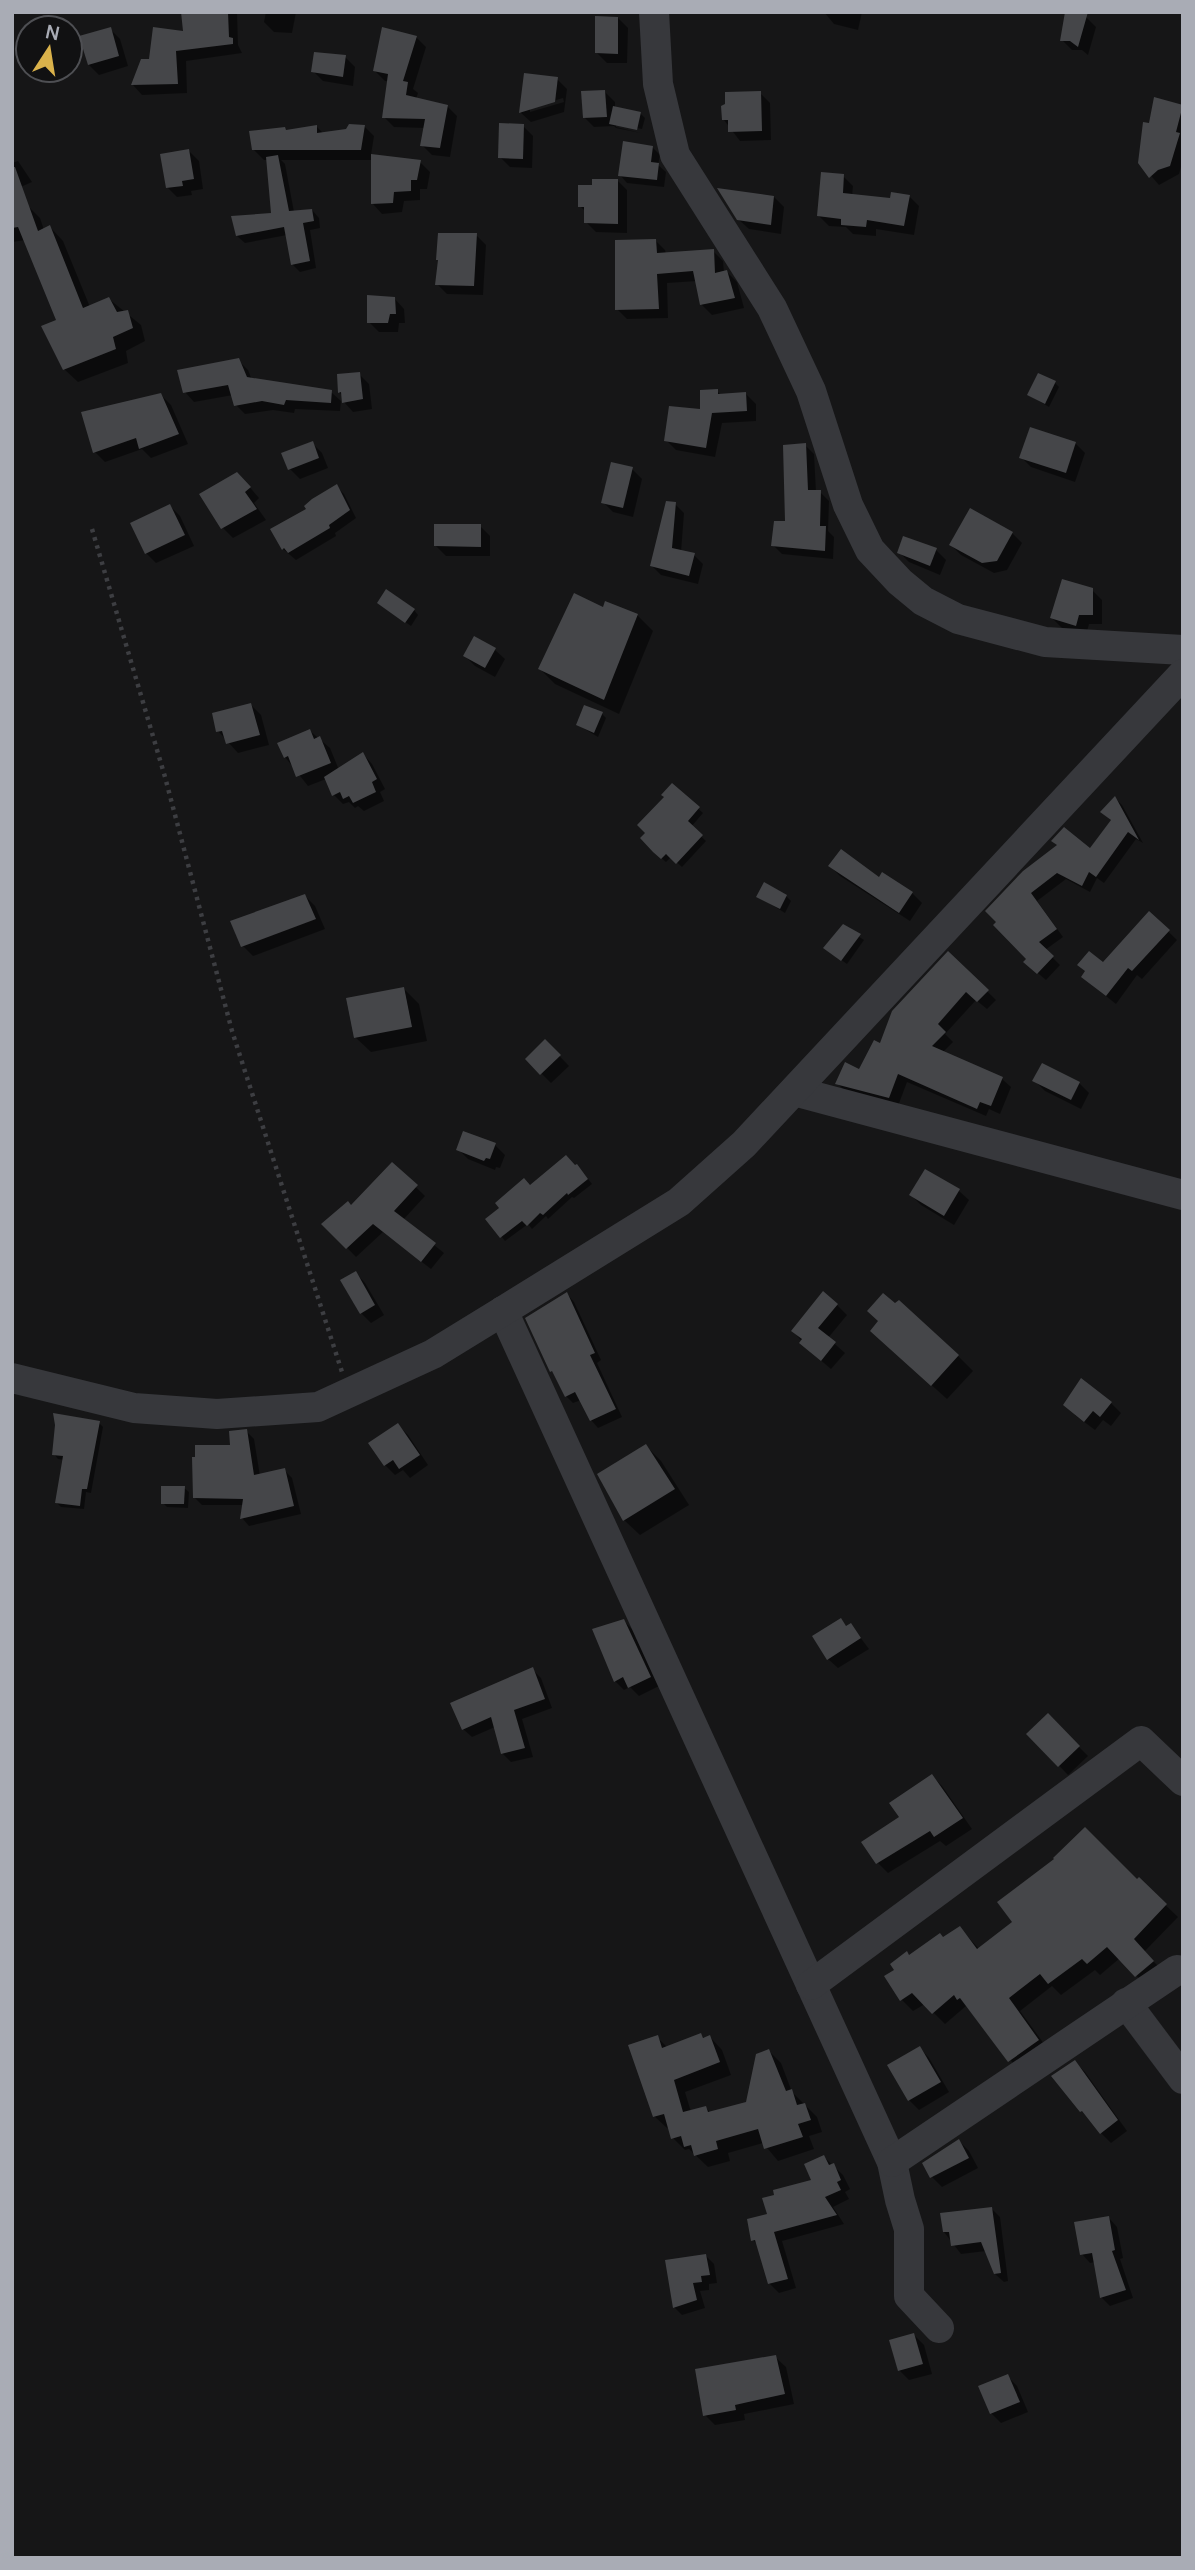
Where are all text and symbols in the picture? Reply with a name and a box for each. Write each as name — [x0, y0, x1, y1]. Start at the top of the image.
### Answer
north arrow — [14, 14, 84, 84]
text: N — [43, 18, 62, 47]

